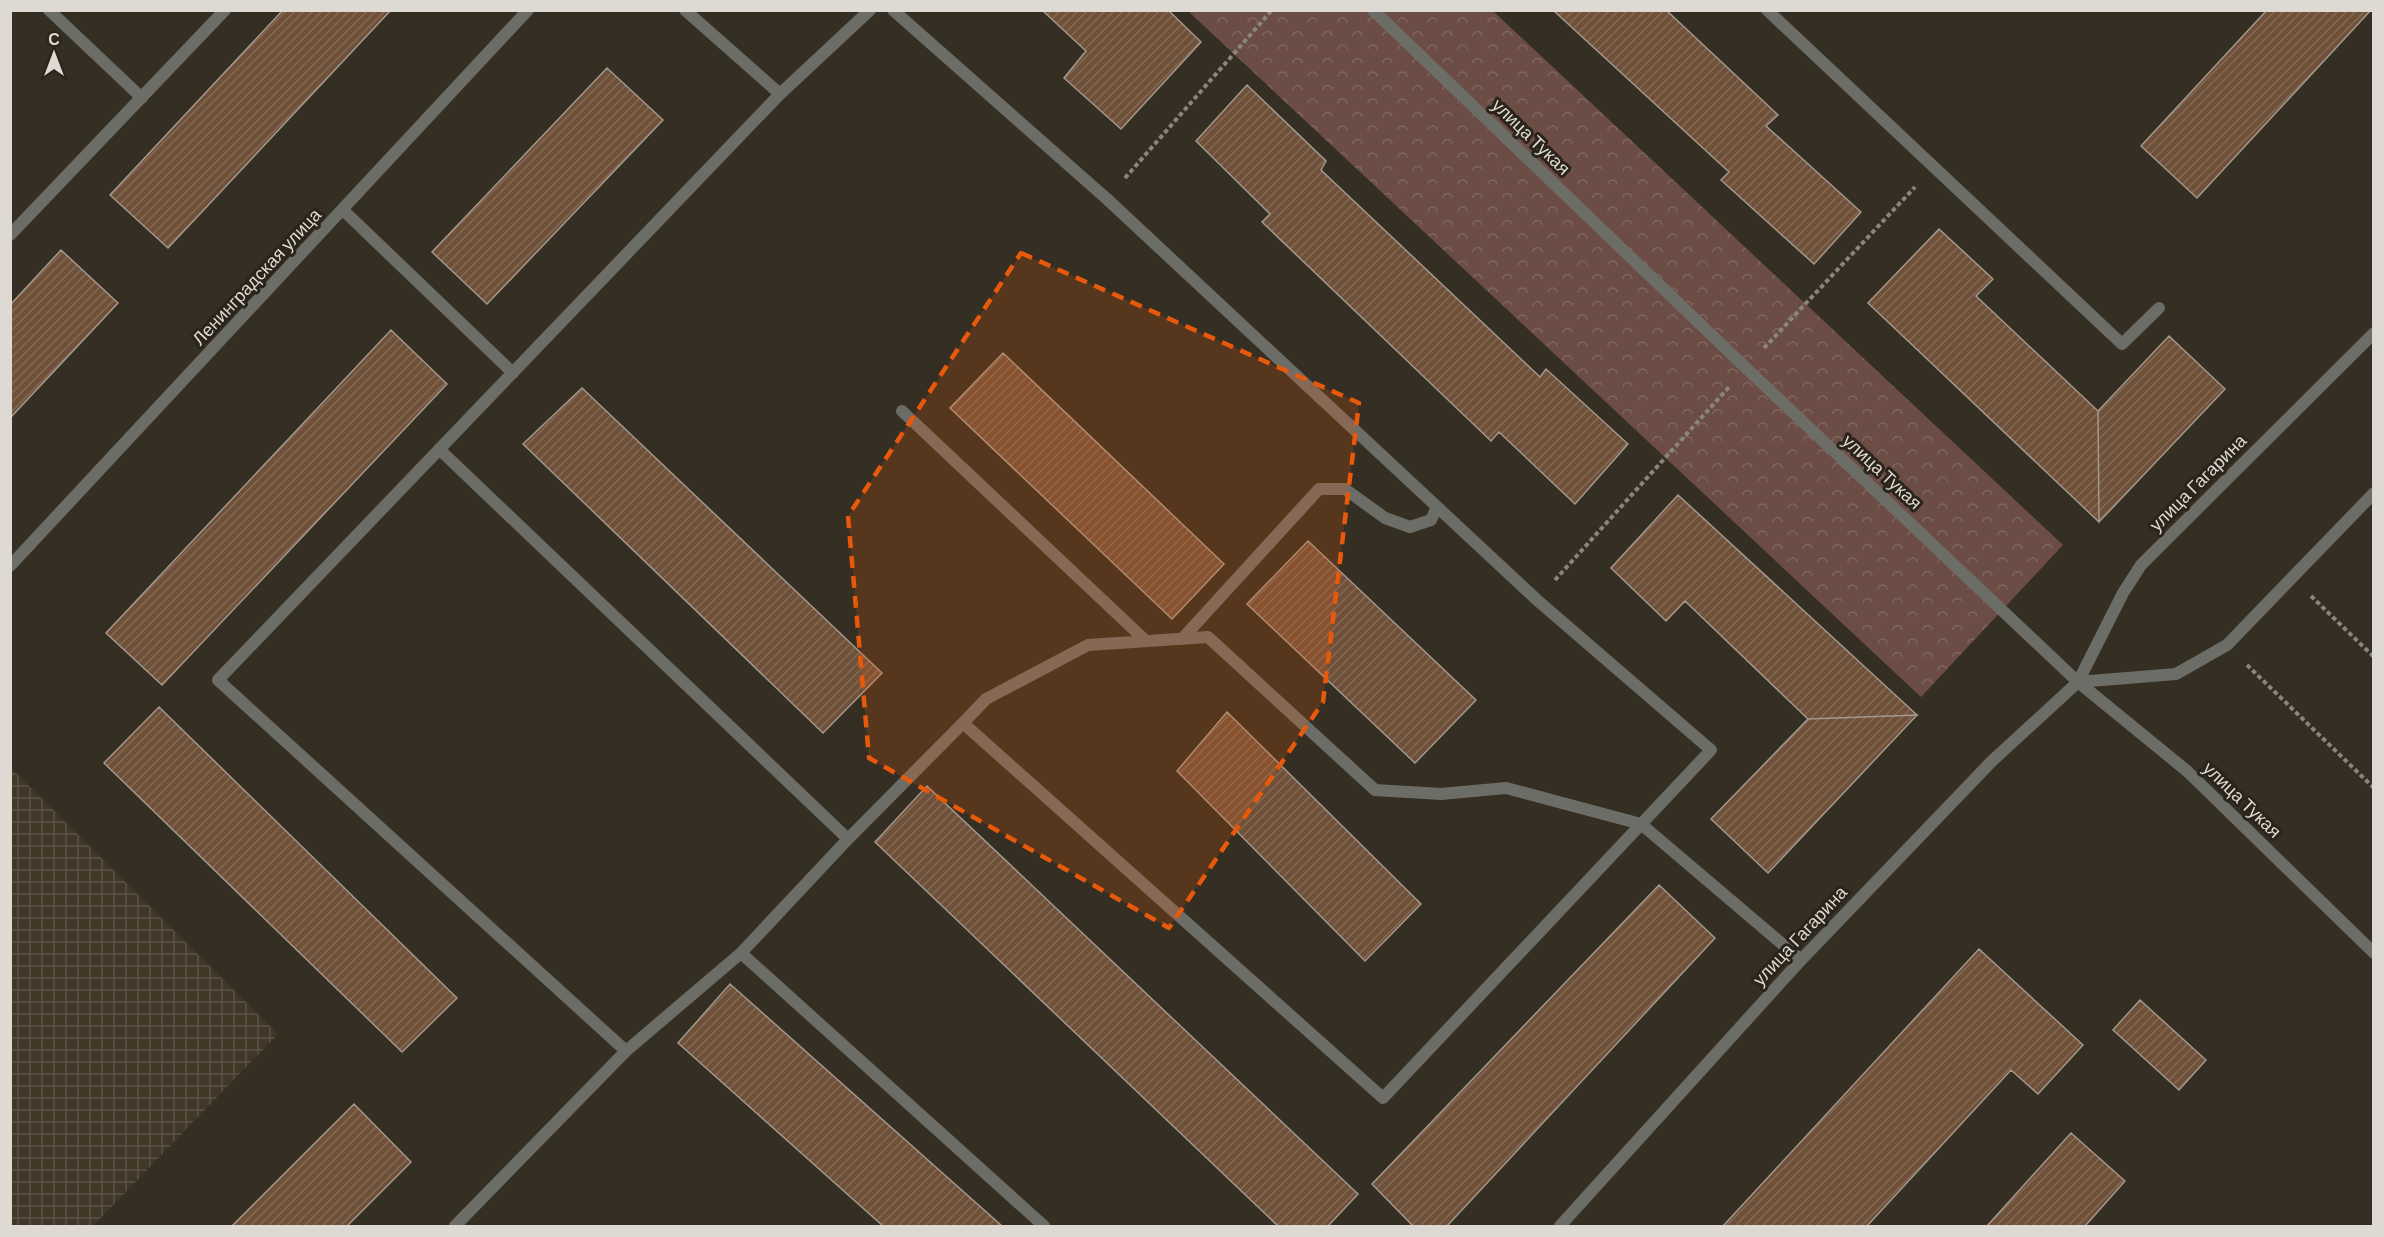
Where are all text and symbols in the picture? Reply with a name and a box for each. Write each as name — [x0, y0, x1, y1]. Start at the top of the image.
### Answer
north arrow — [24, 24, 84, 84]
text: С — [48, 29, 60, 48]
street label: улица Тукая — [1488, 94, 1575, 179]
street label: Ленинградская улица — [187, 203, 326, 349]
street label: улица Тукая — [1839, 429, 1927, 513]
street label: улица Гагарина — [2144, 429, 2251, 535]
street label: улица Тукая — [2199, 757, 2286, 842]
street label: улица Гагарина — [1748, 880, 1852, 990]

